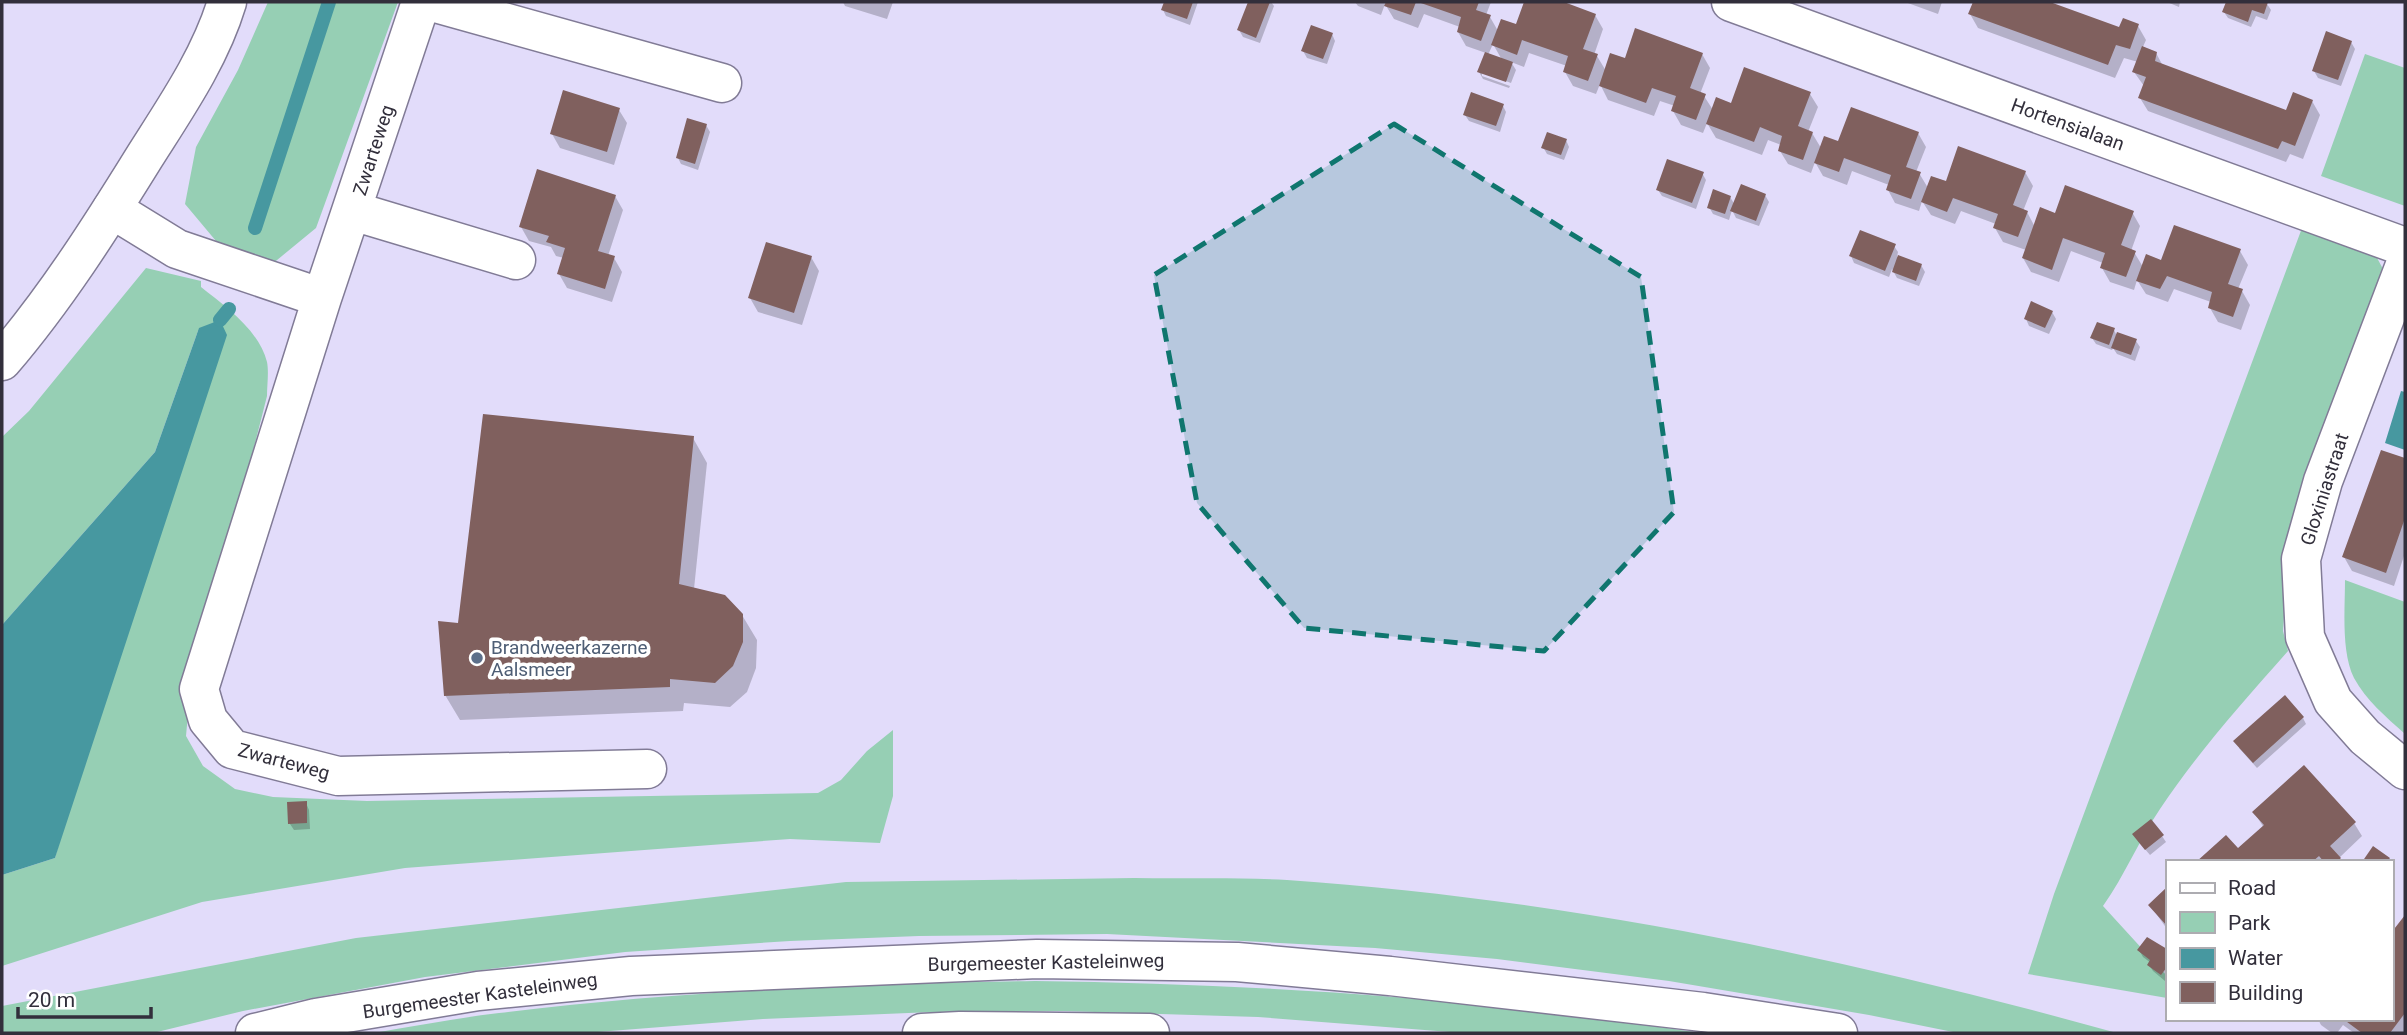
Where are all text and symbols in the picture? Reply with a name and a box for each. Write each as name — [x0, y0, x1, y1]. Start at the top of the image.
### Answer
street label: Hortensialaan — [2008, 93, 2127, 156]
street label: Zwarteweg — [348, 102, 399, 198]
street label: Gloxiniastraat — [2296, 430, 2353, 548]
place label: Brandweerkazerne Aalsmeer — [491, 636, 648, 681]
marker: Brandweerkazerne Aalsmeer — [469, 650, 485, 666]
street label: Zwarteweg — [236, 738, 332, 785]
legend — [2166, 860, 2393, 1021]
text: Road — [2228, 876, 2276, 900]
text: Park — [2228, 911, 2271, 935]
text: Water — [2228, 946, 2283, 970]
street label: Burgemeester Kasteleinweg — [928, 949, 1164, 976]
street label: Burgemeester Kasteleinweg — [361, 968, 599, 1023]
scale bar — [18, 976, 150, 1020]
text: Building — [2228, 981, 2303, 1005]
text: 20 m — [28, 988, 75, 1012]

